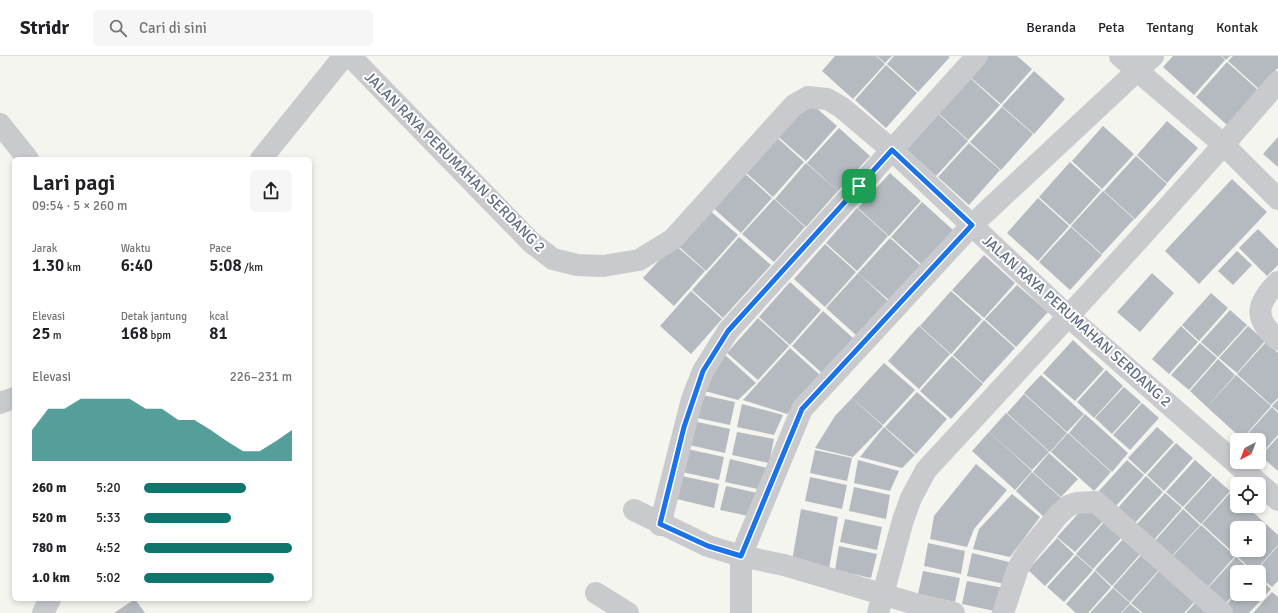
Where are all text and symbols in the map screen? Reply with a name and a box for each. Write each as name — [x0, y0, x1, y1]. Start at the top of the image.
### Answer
search box — [93, 10, 373, 46]
text: Stridr — [20, 16, 69, 40]
icon: search — [107, 17, 129, 39]
text: Cari di sini — [139, 19, 207, 37]
text: Beranda — [1026, 19, 1076, 36]
text: Peta — [1098, 19, 1125, 36]
text: Tentang — [1147, 19, 1194, 36]
text: Kontak — [1216, 19, 1258, 36]
street label: JALAN RAYA PERUMAHAN SERDANG 2 — [361, 68, 549, 256]
text: Lari pagi — [32, 169, 115, 196]
pin — [842, 169, 876, 203]
button: share — [250, 170, 292, 212]
icon: arrive — [848, 175, 870, 197]
text: 09:54 · 5 × 260 m — [32, 198, 127, 214]
street label: JALAN RAYA PERUMAHAN SERDANG 2 — [979, 231, 1175, 411]
text: Jarak — [32, 242, 57, 255]
text: Waktu — [121, 242, 151, 255]
text: Pace — [209, 242, 232, 255]
text: 1.30 — [32, 255, 64, 276]
text: 6:40 — [121, 255, 153, 276]
text: 5:08 — [209, 255, 242, 276]
text: km — [64, 261, 81, 274]
text: /km — [242, 261, 263, 274]
text: Elevasi — [32, 310, 65, 323]
text: Detak jantung — [121, 310, 187, 323]
text: kcal — [209, 310, 229, 323]
text: 25 — [32, 323, 50, 344]
text: 168 — [121, 323, 148, 344]
text: 81 — [209, 323, 228, 344]
text: m — [50, 329, 62, 342]
text: bpm — [148, 329, 171, 342]
text: Elevasi — [32, 369, 71, 385]
text: 226–231 m — [230, 369, 292, 385]
north arrow — [1230, 433, 1266, 469]
map controls — [1230, 433, 1266, 601]
button: locate — [1230, 477, 1266, 513]
text: 260 m — [32, 480, 66, 496]
text: 5:20 — [96, 480, 121, 496]
text: 520 m — [32, 510, 66, 526]
text: 5:33 — [96, 510, 121, 526]
button: + — [1230, 521, 1266, 557]
text: 780 m — [32, 540, 66, 556]
text: 4:52 — [96, 540, 121, 556]
button: − — [1230, 565, 1266, 601]
text: 1.0 km — [32, 570, 70, 586]
text: 5:02 — [96, 570, 121, 586]

